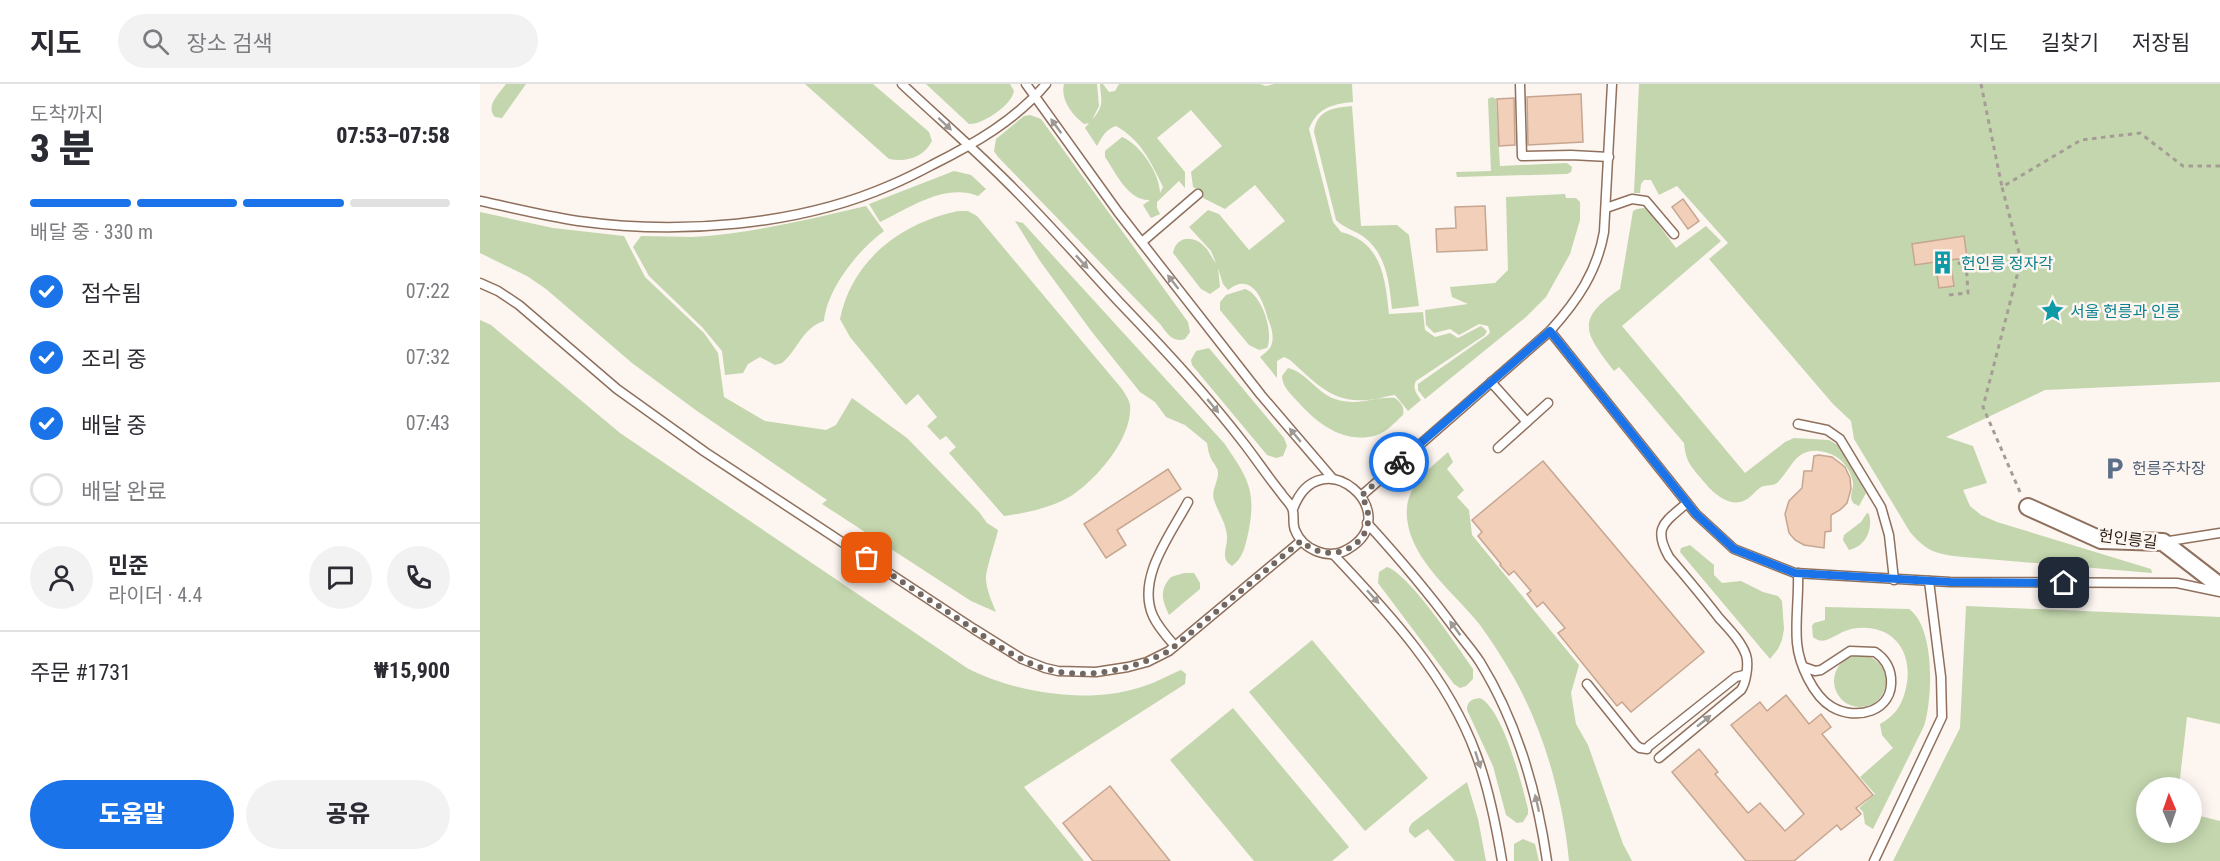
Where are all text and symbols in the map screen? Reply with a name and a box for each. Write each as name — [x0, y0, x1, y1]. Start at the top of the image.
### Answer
search box — [118, 14, 538, 68]
icon: search — [139, 25, 172, 58]
text: 지도 — [30, 27, 82, 60]
text: 장소 검색 — [187, 31, 273, 56]
text: 지도 — [1969, 31, 2008, 55]
text: 길찾기 — [2041, 31, 2099, 55]
text: 저장됨 — [2132, 31, 2190, 55]
text: 도착까지 — [30, 102, 104, 126]
one-way arrow — [937, 117, 952, 131]
one-way arrow — [1050, 119, 1062, 135]
text: 07:53–07:58 — [336, 123, 450, 148]
text: 3 분 — [30, 126, 95, 172]
text: 배달 중 · 330 m — [30, 220, 153, 244]
building icon: 헌인릉 정자각 — [1930, 250, 1956, 276]
one-way arrow — [1075, 254, 1088, 269]
place label: 헌인릉 정자각 — [1961, 254, 2053, 273]
icon: check — [30, 275, 63, 308]
one-way arrow — [1168, 275, 1180, 290]
text: 07:22 — [406, 279, 450, 303]
text: 접수됨 — [81, 281, 142, 306]
place icon: 서울 헌릉과 인릉 — [2039, 298, 2065, 324]
place label: 서울 헌릉과 인릉 — [2070, 302, 2180, 321]
icon: check — [30, 341, 63, 374]
text: 07:32 — [406, 345, 450, 369]
text: 조리 중 — [81, 347, 147, 372]
one-way arrow — [1207, 398, 1220, 414]
icon: check — [30, 407, 63, 440]
text: 07:43 — [406, 411, 450, 435]
text: 배달 중 — [81, 413, 147, 438]
one-way arrow — [1289, 428, 1302, 443]
courier — [1369, 432, 1429, 492]
icon: bike — [1383, 446, 1416, 479]
parking icon: 헌릉주차장 — [2101, 455, 2127, 481]
place label: 헌릉주차장 — [2132, 459, 2206, 478]
text: 배달 완료 — [81, 479, 167, 504]
street label: 헌인릉길 — [2098, 526, 2158, 552]
pin — [841, 532, 892, 583]
icon: bag — [850, 541, 883, 574]
button: person — [30, 546, 93, 609]
button: chat — [309, 546, 372, 609]
button: phone — [387, 546, 450, 609]
text: 민준 — [108, 553, 148, 578]
pin — [2038, 557, 2089, 608]
icon: home — [2047, 566, 2080, 599]
text: 라이더 · 4.4 — [108, 583, 202, 607]
one-way arrow — [1366, 589, 1380, 604]
one-way arrow — [1449, 621, 1461, 636]
text: ₩15,900 — [374, 658, 450, 683]
text: 주문 #1731 — [30, 660, 131, 685]
one-way arrow — [1696, 715, 1711, 728]
one-way arrow — [1473, 751, 1483, 769]
north arrow — [2136, 777, 2202, 843]
map controls — [2136, 777, 2202, 843]
button: 도움말 — [30, 780, 234, 849]
button: 공유 — [246, 780, 450, 849]
one-way arrow — [1532, 794, 1542, 813]

